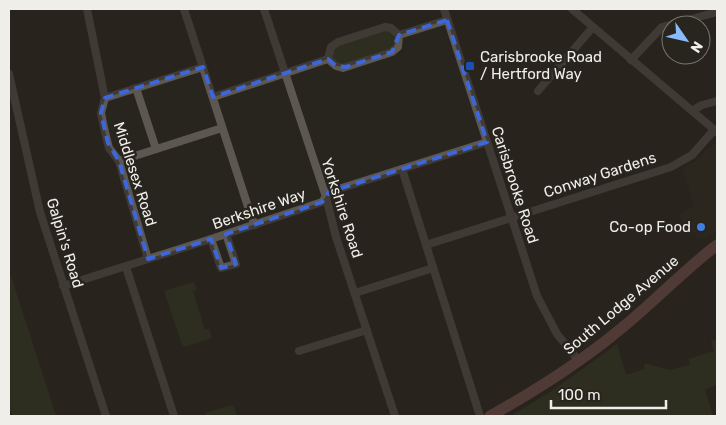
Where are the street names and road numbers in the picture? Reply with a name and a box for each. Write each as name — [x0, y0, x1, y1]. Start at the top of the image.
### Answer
street label: Middlesex Road — [110, 120, 160, 228]
street label: Carisbrooke Road — [488, 124, 542, 246]
street label: Conway Gardens — [542, 148, 659, 202]
street label: Yorkshire Road — [317, 156, 367, 260]
street label: Berkshire Way — [210, 185, 308, 233]
street label: Galpin's Road — [43, 196, 87, 290]
street label: South Lodge Avenue — [560, 252, 682, 358]

